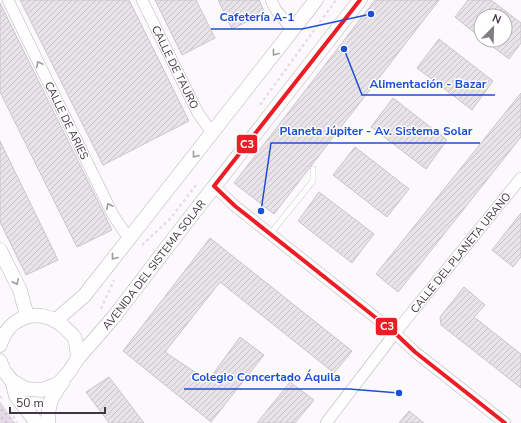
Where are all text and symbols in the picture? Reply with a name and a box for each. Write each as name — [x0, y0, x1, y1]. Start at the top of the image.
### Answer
callout: Cafetería A-1 — [211, 5, 302, 29]
north arrow — [473, 8, 513, 48]
text: Cafetería A-1 — [220, 9, 294, 25]
text: N — [490, 11, 503, 28]
street label: CALLE DE TAURO — [148, 23, 202, 112]
one-way arrow — [273, 48, 280, 55]
one-way arrow — [36, 60, 44, 68]
callout: Alimentación - Bazar — [362, 71, 495, 95]
text: Alimentación - Bazar — [369, 76, 487, 92]
street label: CALLE DE ARIES — [41, 79, 92, 162]
callout: Planeta Júpiter - Av. Sistema Solar — [271, 119, 480, 143]
text: Planeta Júpiter - Av. Sistema Solar — [280, 123, 473, 139]
line badge: C3 — [236, 134, 258, 154]
text: C3 — [240, 137, 254, 152]
one-way arrow — [192, 150, 199, 157]
street label: CALLE DEL PLANETA URANO — [407, 189, 514, 316]
street label: AVENIDA DEL SISTEMA SOLAR — [99, 196, 209, 333]
one-way arrow — [106, 202, 114, 210]
one-way arrow — [112, 253, 119, 260]
one-way arrow — [11, 278, 19, 285]
line badge: C3 — [375, 317, 398, 336]
text: C3 — [380, 319, 394, 334]
callout: Colegio Concertado Áquila — [184, 365, 349, 389]
text: Colegio Concertado Áquila — [191, 369, 341, 385]
scale bar — [10, 389, 105, 415]
text: 50 m — [16, 395, 44, 411]

